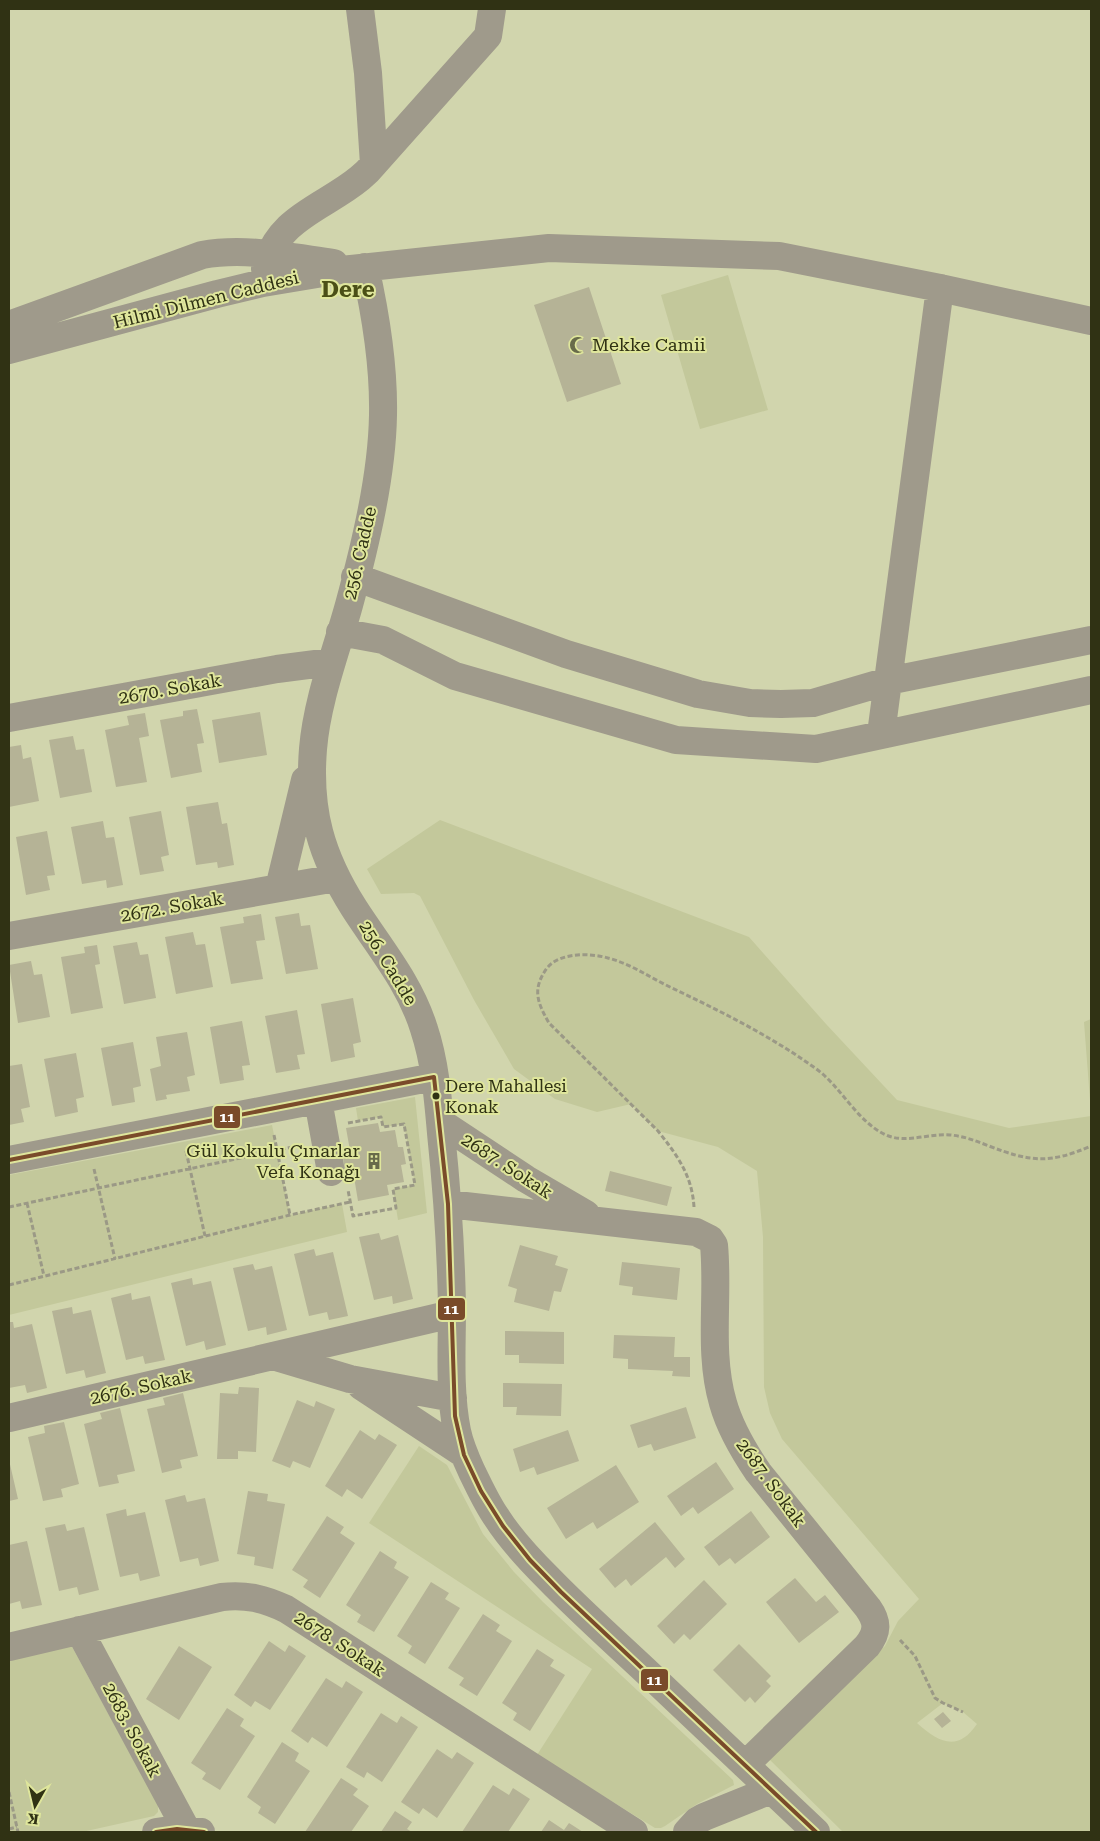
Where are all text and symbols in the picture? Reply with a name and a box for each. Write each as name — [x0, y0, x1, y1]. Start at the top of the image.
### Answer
street label: Hilmi Dilmen Caddesi — [111, 266, 301, 333]
district label: Dere — [321, 277, 375, 302]
place label: Mekke Camii — [592, 334, 706, 355]
mosque icon: Mekke Camii — [568, 335, 588, 355]
street label: 256. Cadde — [339, 504, 380, 601]
street label: 2670. Sokak — [117, 669, 223, 708]
street label: 2672. Sokak — [119, 887, 225, 926]
street label: 256. Cadde — [355, 917, 422, 1009]
place label: Dere Mahallesi Konak — [445, 1076, 567, 1117]
marker: Dere Mahallesi Konak — [431, 1091, 441, 1101]
line badge: 11 — [213, 1105, 241, 1129]
text: 11 — [219, 1109, 235, 1125]
street label: 2687. Sokak — [458, 1128, 557, 1203]
place label: Gül Kokulu Çınarlar Vefa Konağı — [186, 1140, 360, 1182]
building icon: Gül Kokulu Çınarlar Vefa Konağı — [364, 1151, 384, 1171]
line badge: 11 — [437, 1297, 466, 1321]
text: 11 — [443, 1301, 459, 1317]
street label: 2676. Sokak — [88, 1365, 194, 1408]
street label: 2687. Sokak — [732, 1434, 810, 1531]
street label: 2678. Sokak — [291, 1606, 390, 1681]
line badge: 11 — [640, 1668, 669, 1692]
text: 11 — [646, 1672, 662, 1688]
street label: 2683. Sokak — [99, 1679, 166, 1781]
north arrow — [10, 1781, 60, 1831]
text: K — [27, 1810, 40, 1828]

